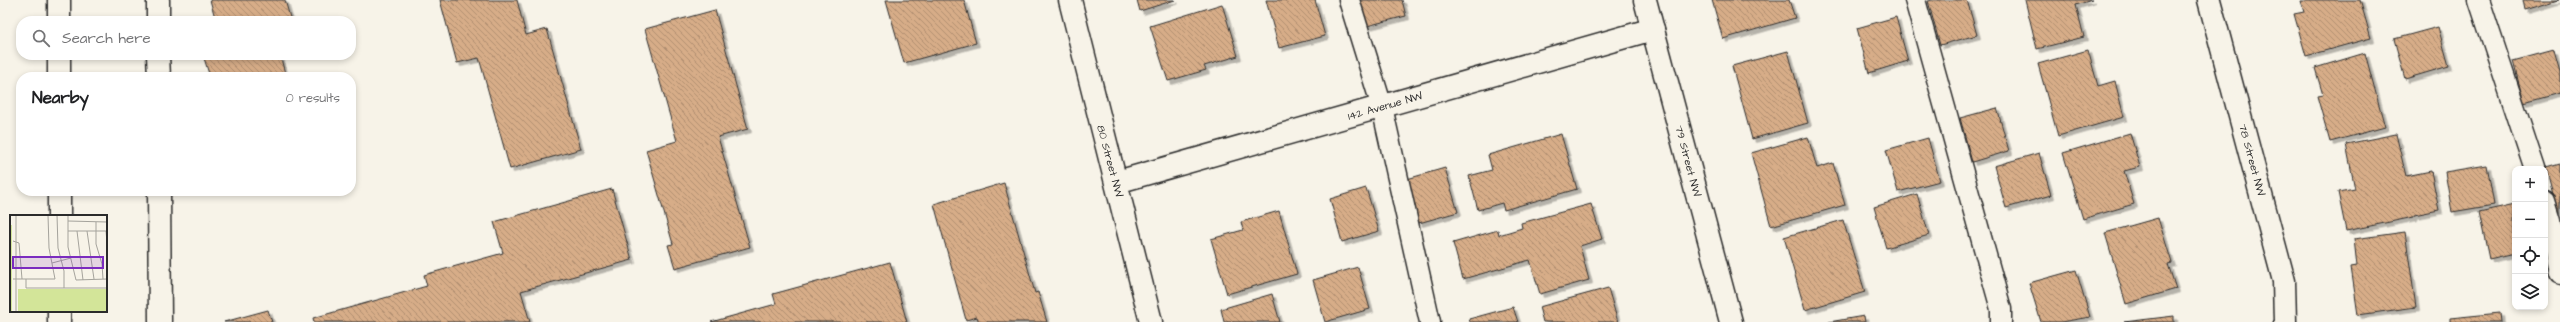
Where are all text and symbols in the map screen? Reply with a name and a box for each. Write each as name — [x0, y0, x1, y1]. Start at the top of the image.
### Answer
search box — [16, 16, 356, 60]
icon: search — [30, 27, 52, 49]
text: Search here — [62, 28, 151, 49]
text: Nearby — [32, 86, 89, 110]
street label: 142 Avenue NW — [1346, 88, 1425, 124]
text: 0 results — [285, 89, 340, 107]
street label: 78 Street NW — [2235, 122, 2269, 198]
street label: 80 Street NW — [1093, 123, 1127, 199]
street label: 79 Street NW — [1671, 124, 1705, 199]
map controls — [2512, 166, 2548, 310]
button: + — [2512, 166, 2548, 202]
button: − — [2512, 202, 2548, 238]
inset map — [10, 215, 107, 312]
button: locate — [2512, 238, 2548, 274]
button: layers — [2512, 274, 2548, 310]

